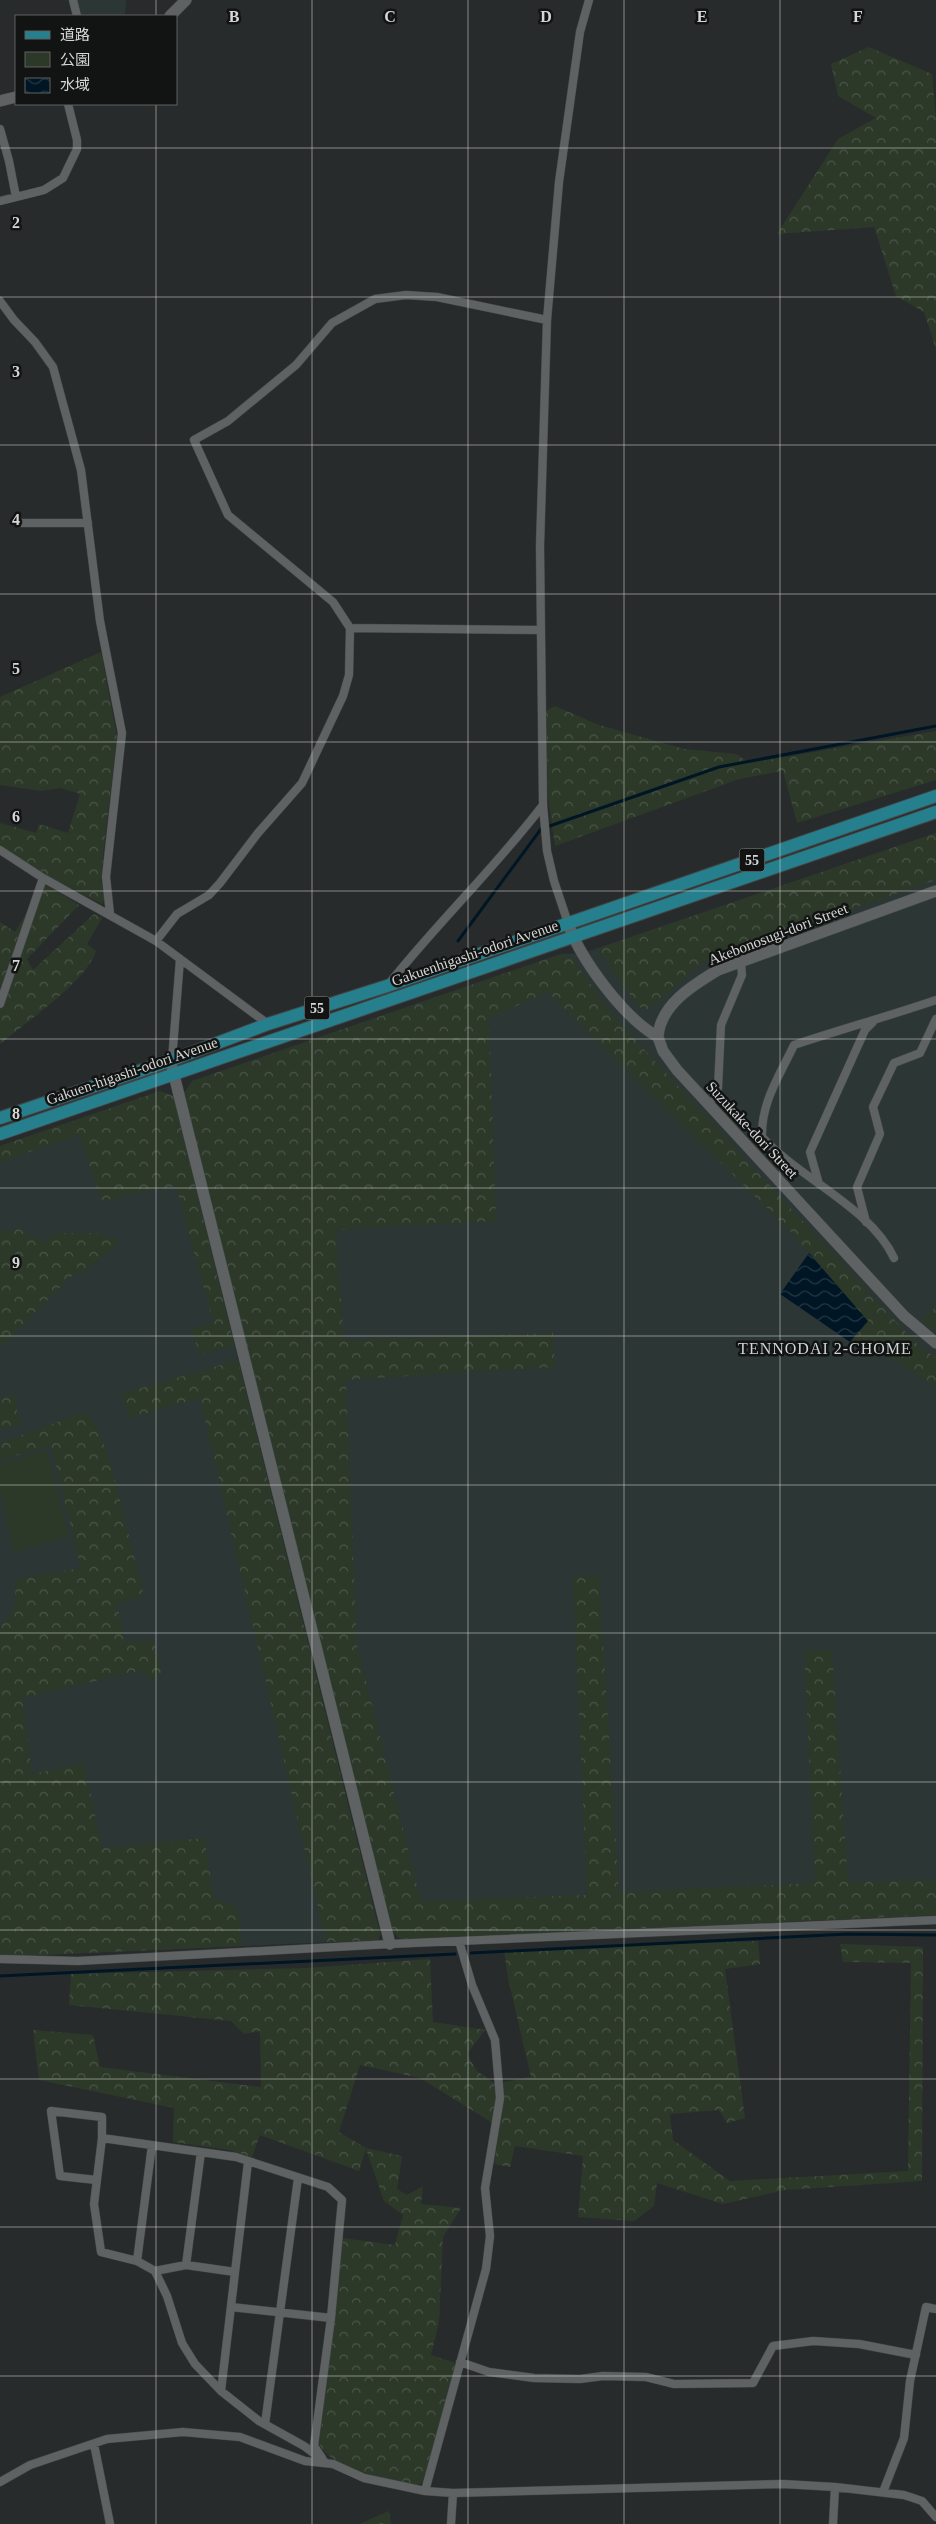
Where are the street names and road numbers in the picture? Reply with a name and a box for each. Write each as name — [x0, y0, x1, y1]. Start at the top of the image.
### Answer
road number: 55 — [740, 848, 764, 872]
street label: Akebonosugi-dori Street — [706, 900, 851, 968]
street label: Gakuenhigashi-odori Avenue — [390, 917, 561, 989]
road number: 55 — [304, 996, 330, 1020]
street label: Gakuen-higashi-odori Avenue — [44, 1034, 220, 1108]
street label: Suzukake-dori Street — [703, 1078, 801, 1182]

